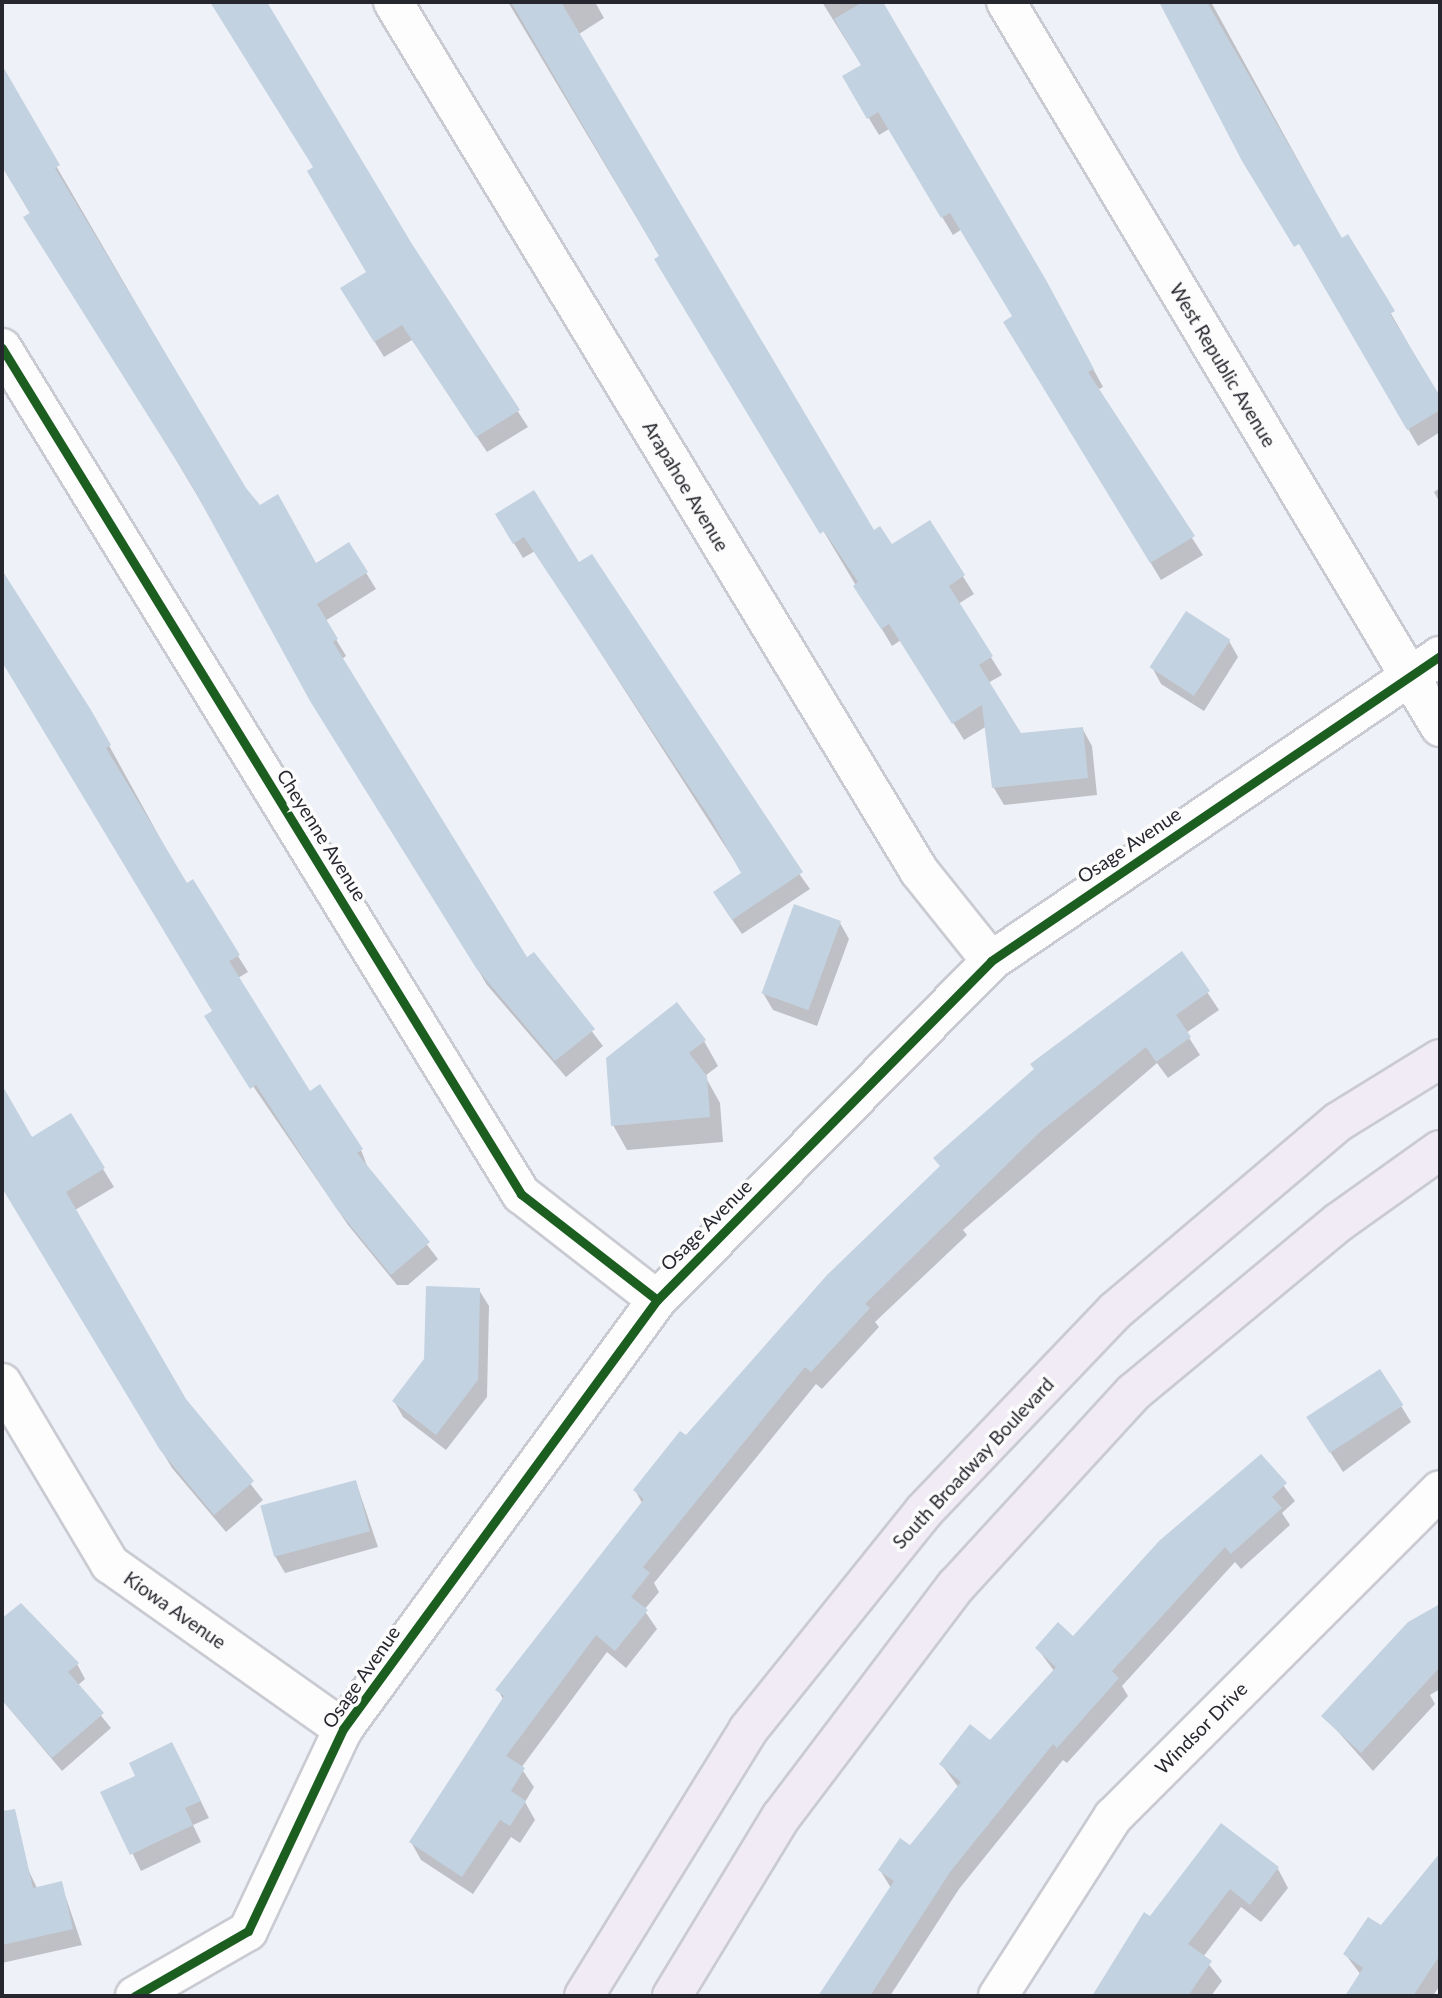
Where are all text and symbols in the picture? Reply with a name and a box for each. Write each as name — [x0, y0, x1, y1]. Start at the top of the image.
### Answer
street label: West Republic Avenue — [1165, 279, 1281, 451]
street label: Arapahoe Avenue — [638, 417, 734, 555]
street label: Cheyenne Avenue — [272, 765, 372, 905]
street label: Osage Avenue — [1073, 802, 1185, 888]
street label: Osage Avenue — [655, 1174, 757, 1276]
street label: South Broadway Boulevard — [888, 1373, 1058, 1553]
street label: Kiowa Avenue — [119, 1566, 231, 1654]
street label: Osage Avenue — [317, 1621, 405, 1733]
street label: Windsor Drive — [1150, 1677, 1252, 1779]

